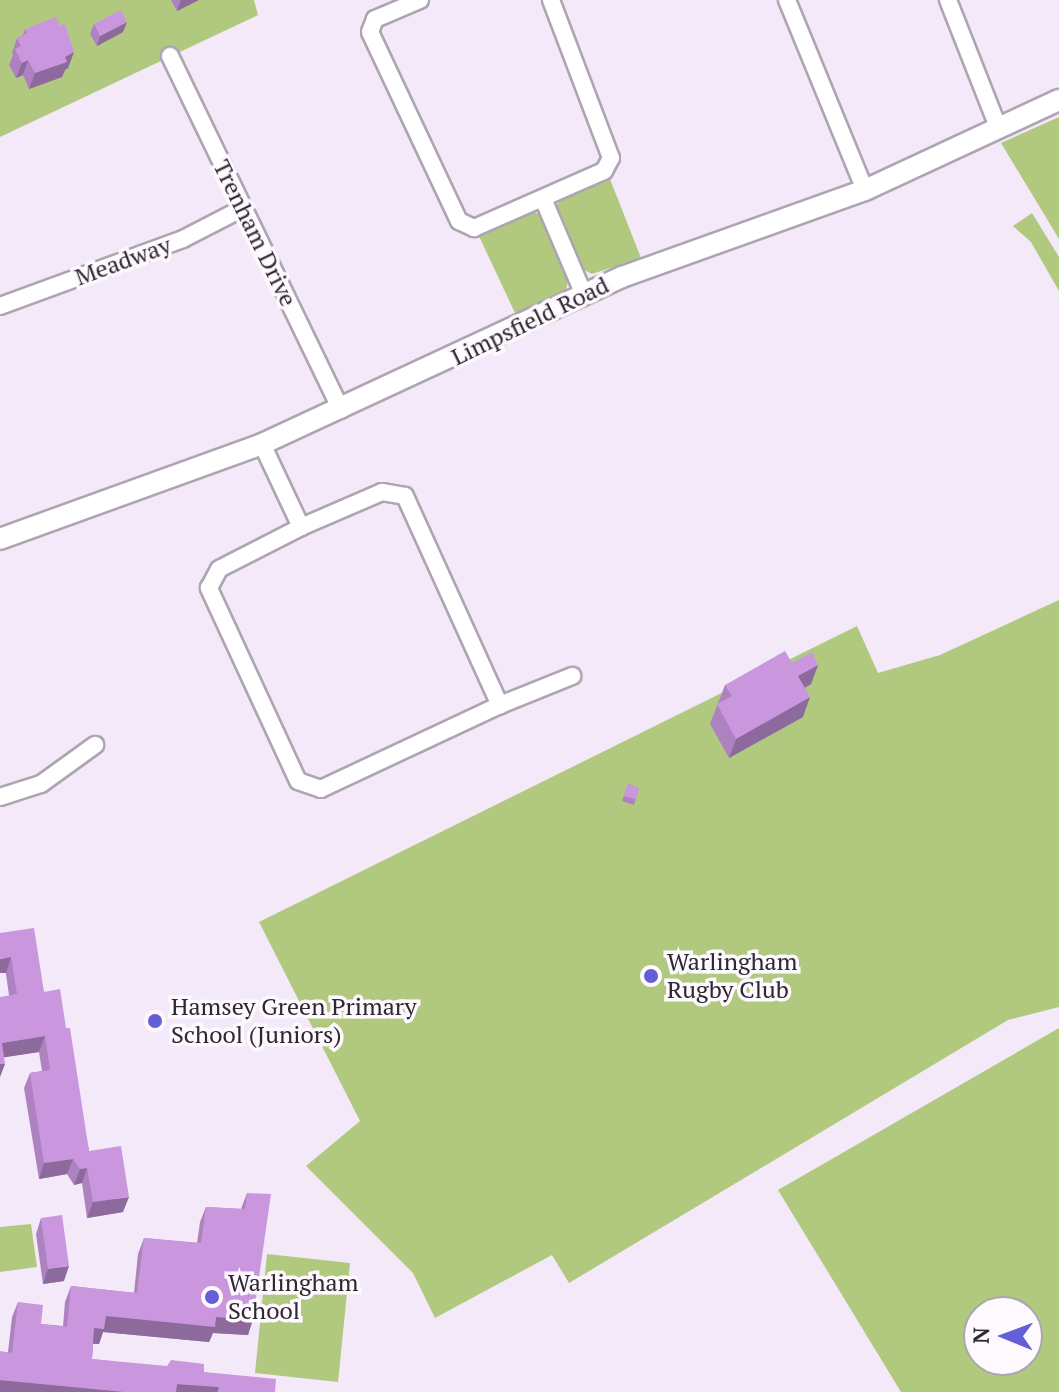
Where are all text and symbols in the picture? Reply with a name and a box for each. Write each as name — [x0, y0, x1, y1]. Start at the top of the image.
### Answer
street label: Trenham Drive — [207, 155, 303, 311]
street label: Meadway — [71, 230, 175, 292]
street label: Limpsfield Road — [447, 270, 613, 372]
place label: Warlingham Rugby Club — [667, 948, 797, 1004]
marker: Warlingham Rugby Club — [642, 967, 660, 985]
place label: Hamsey Green Primary School (Juniors) — [171, 993, 417, 1049]
marker: Hamsey Green Primary School (Juniors) — [146, 1012, 164, 1030]
place label: Warlingham School — [228, 1269, 358, 1325]
marker: Warlingham School — [203, 1288, 221, 1306]
north arrow — [963, 1296, 1043, 1376]
text: N — [966, 1327, 995, 1344]

